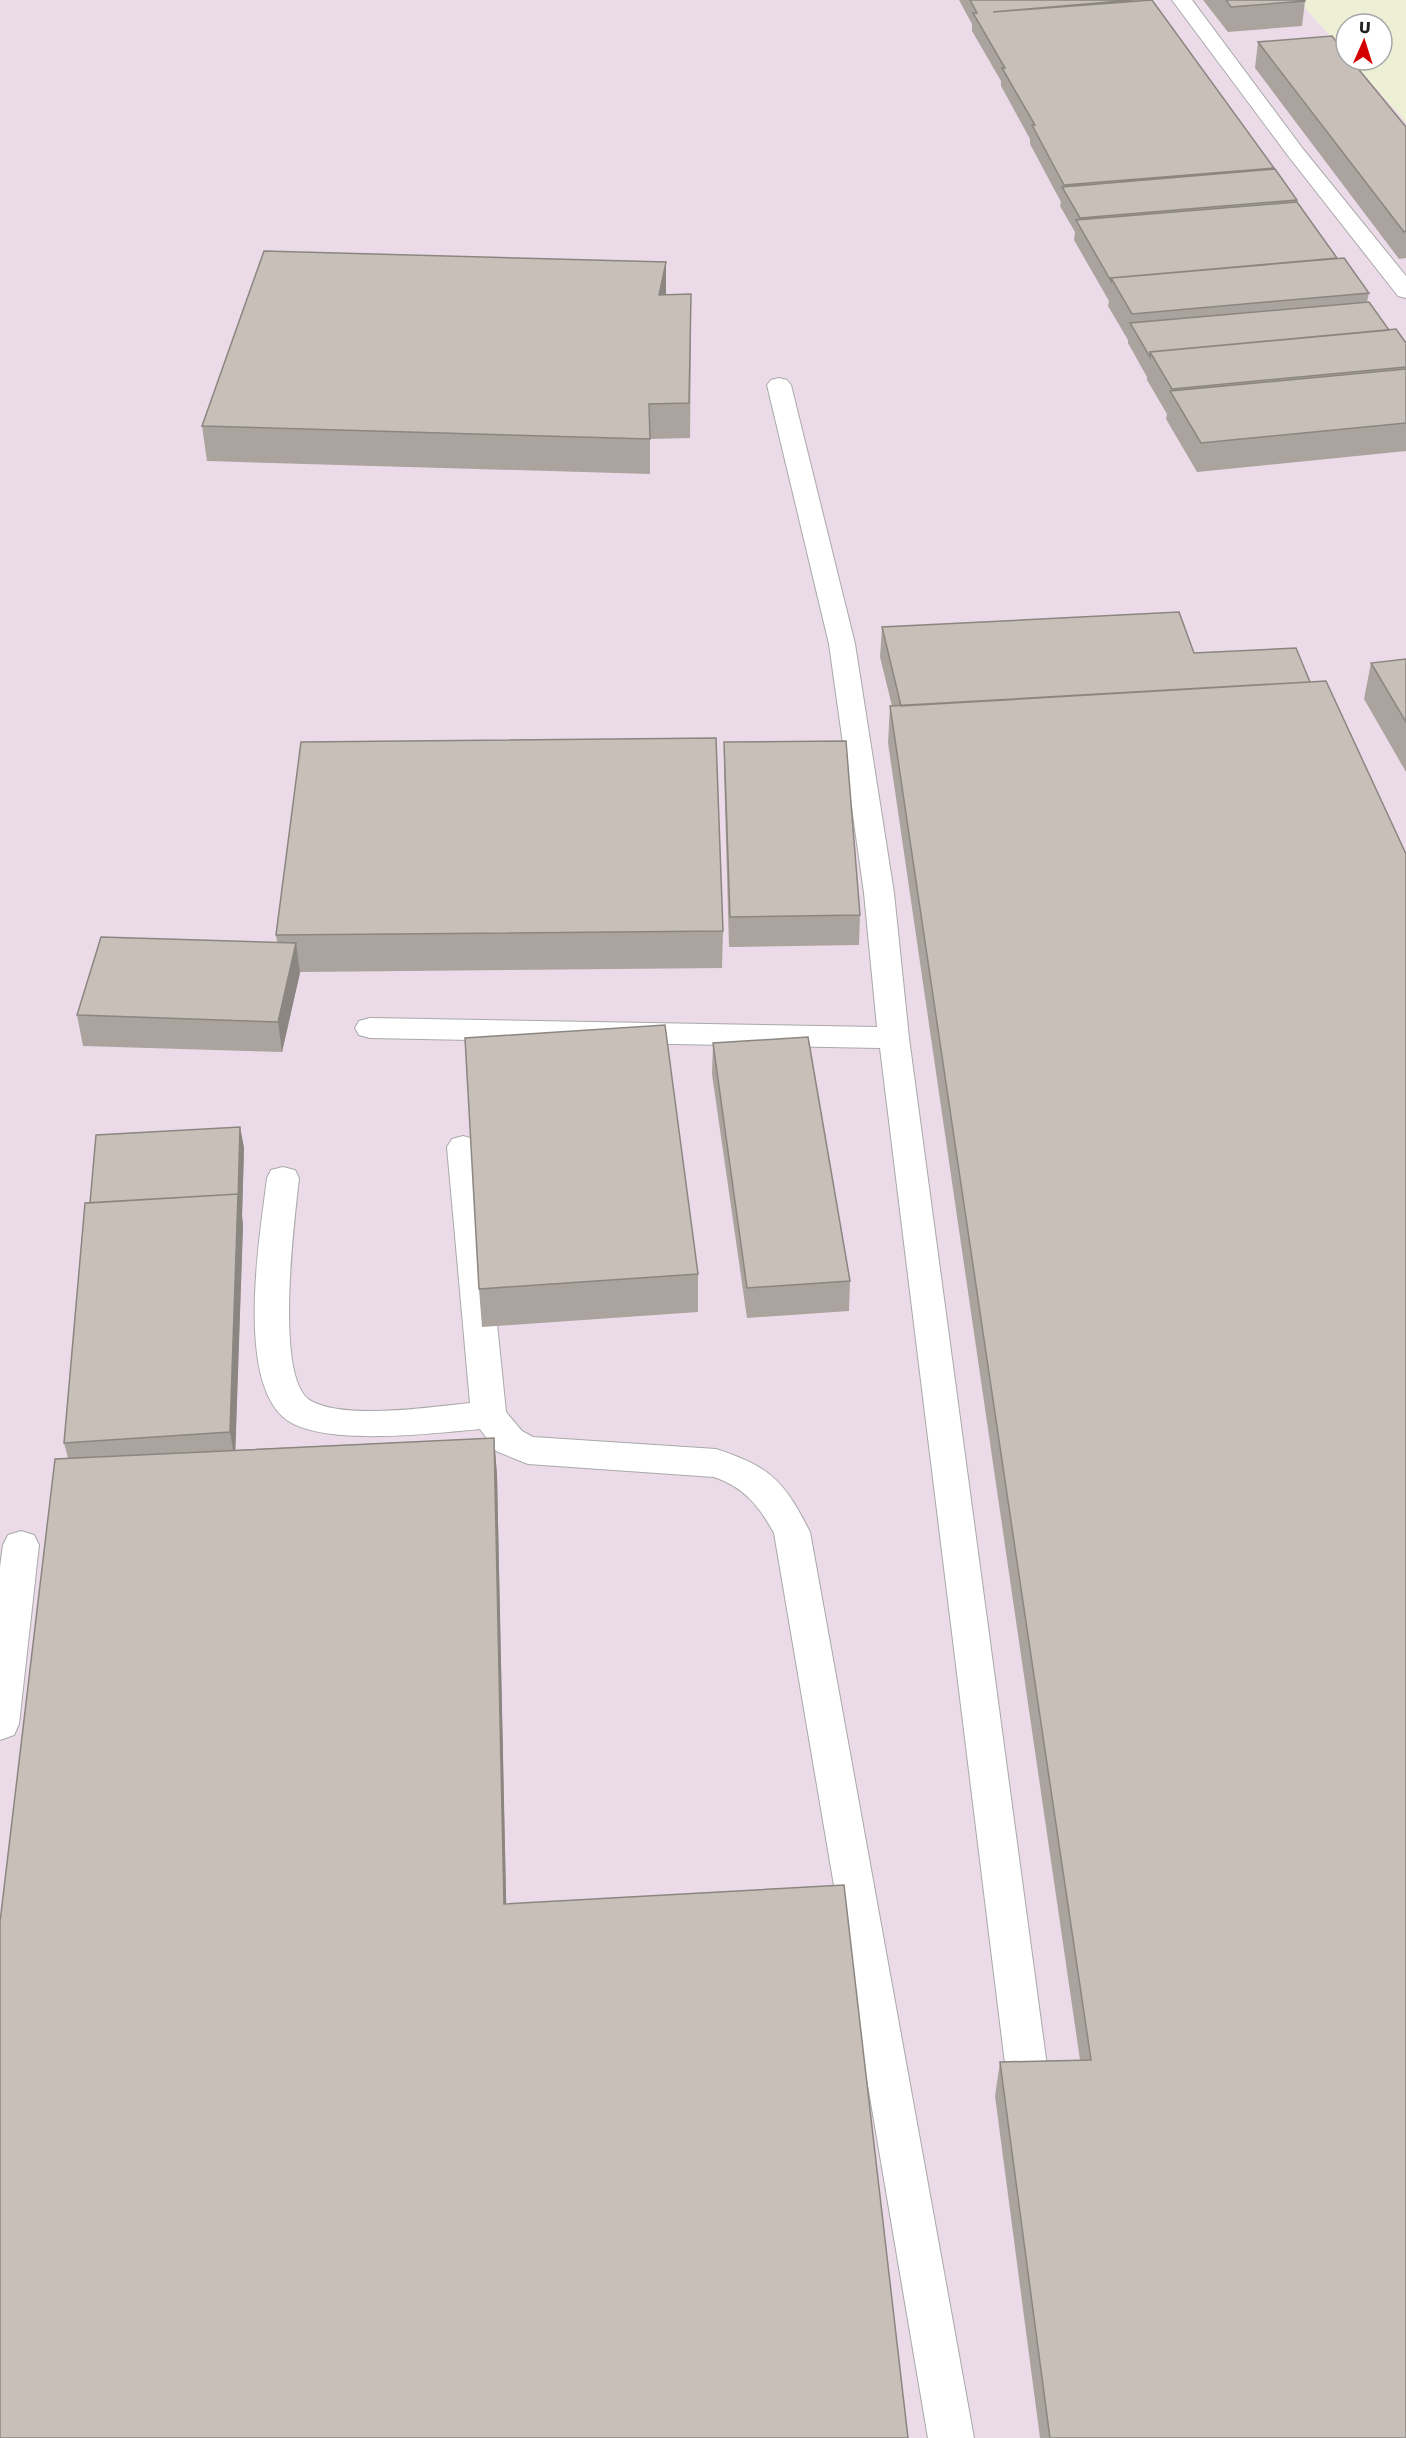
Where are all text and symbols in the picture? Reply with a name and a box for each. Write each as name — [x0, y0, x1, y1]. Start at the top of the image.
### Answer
north arrow — [1334, 12, 1394, 72]
text: U — [1358, 18, 1371, 37]

